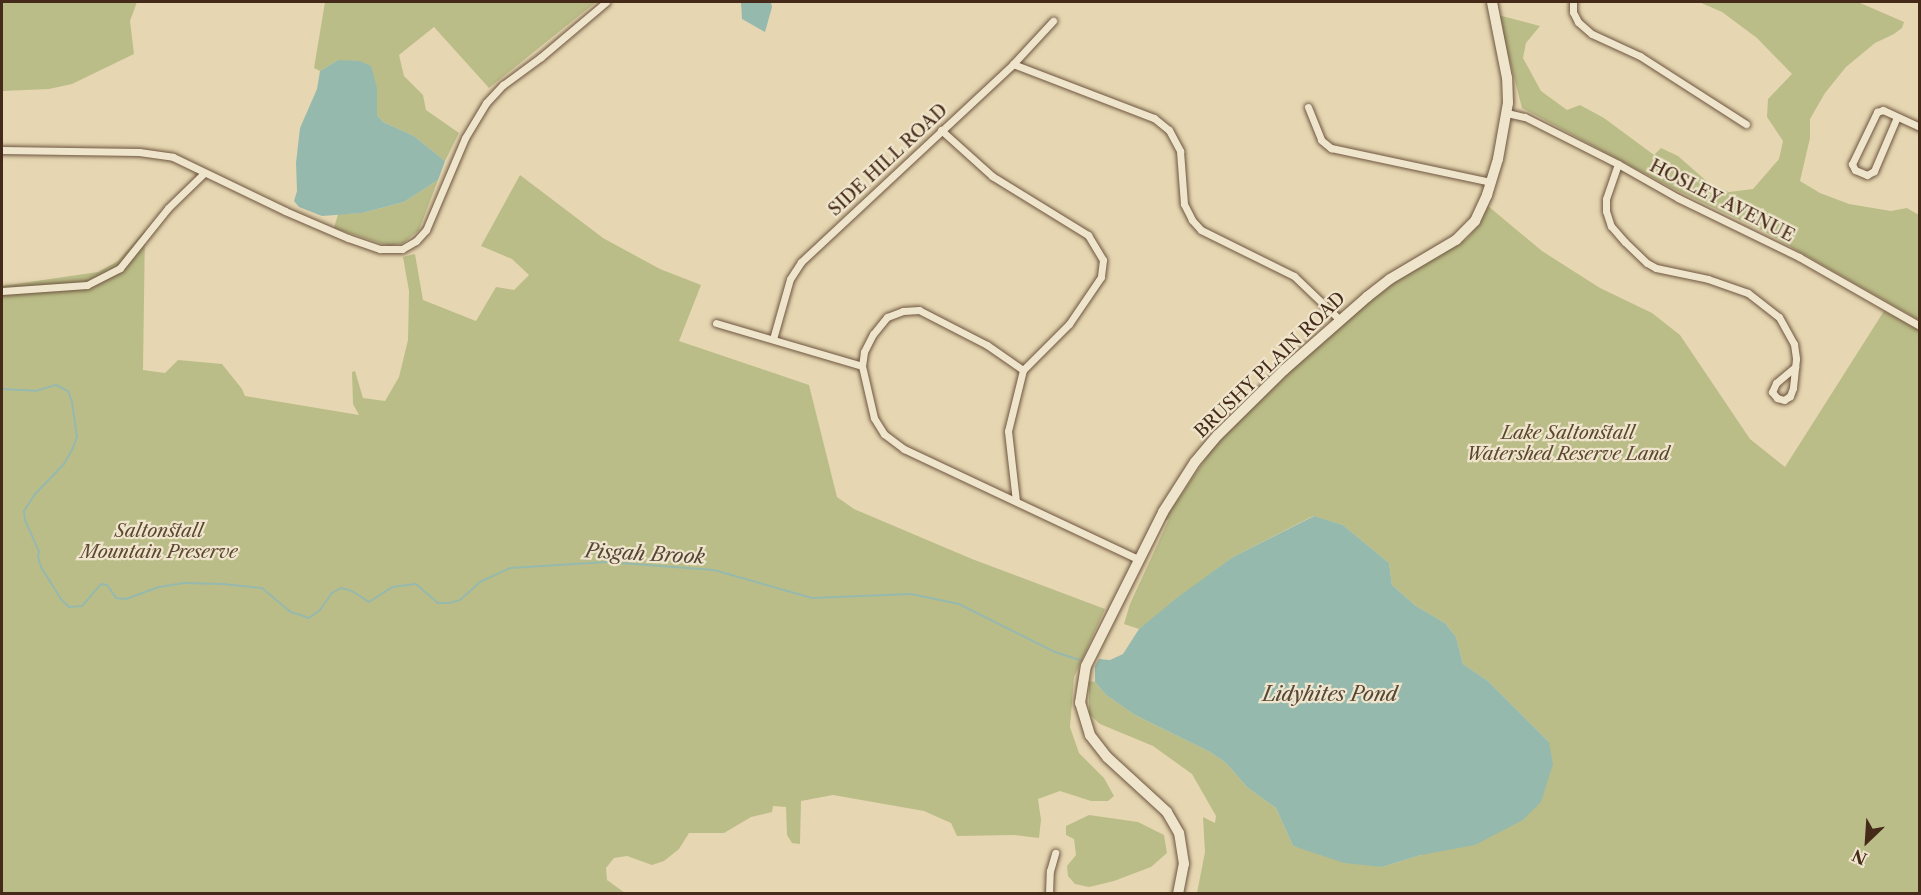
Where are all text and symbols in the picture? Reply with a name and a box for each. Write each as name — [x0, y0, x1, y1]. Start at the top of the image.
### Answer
street label: SIDE HILL ROAD — [824, 99, 952, 221]
street label: HOSLEY AVENUE — [1645, 155, 1799, 247]
street label: BRUSHY PLAIN ROAD — [1190, 287, 1350, 443]
park label: Lake Saltonstall Watershed Reserve Land — [1466, 423, 1670, 466]
park label: Saltonstall Mountain Preserve — [80, 521, 238, 564]
water label: Pisgah Brook — [584, 539, 706, 569]
water label: Lidyhites Pond — [1263, 682, 1397, 706]
north arrow — [1837, 811, 1897, 871]
text: N — [1849, 845, 1870, 869]

